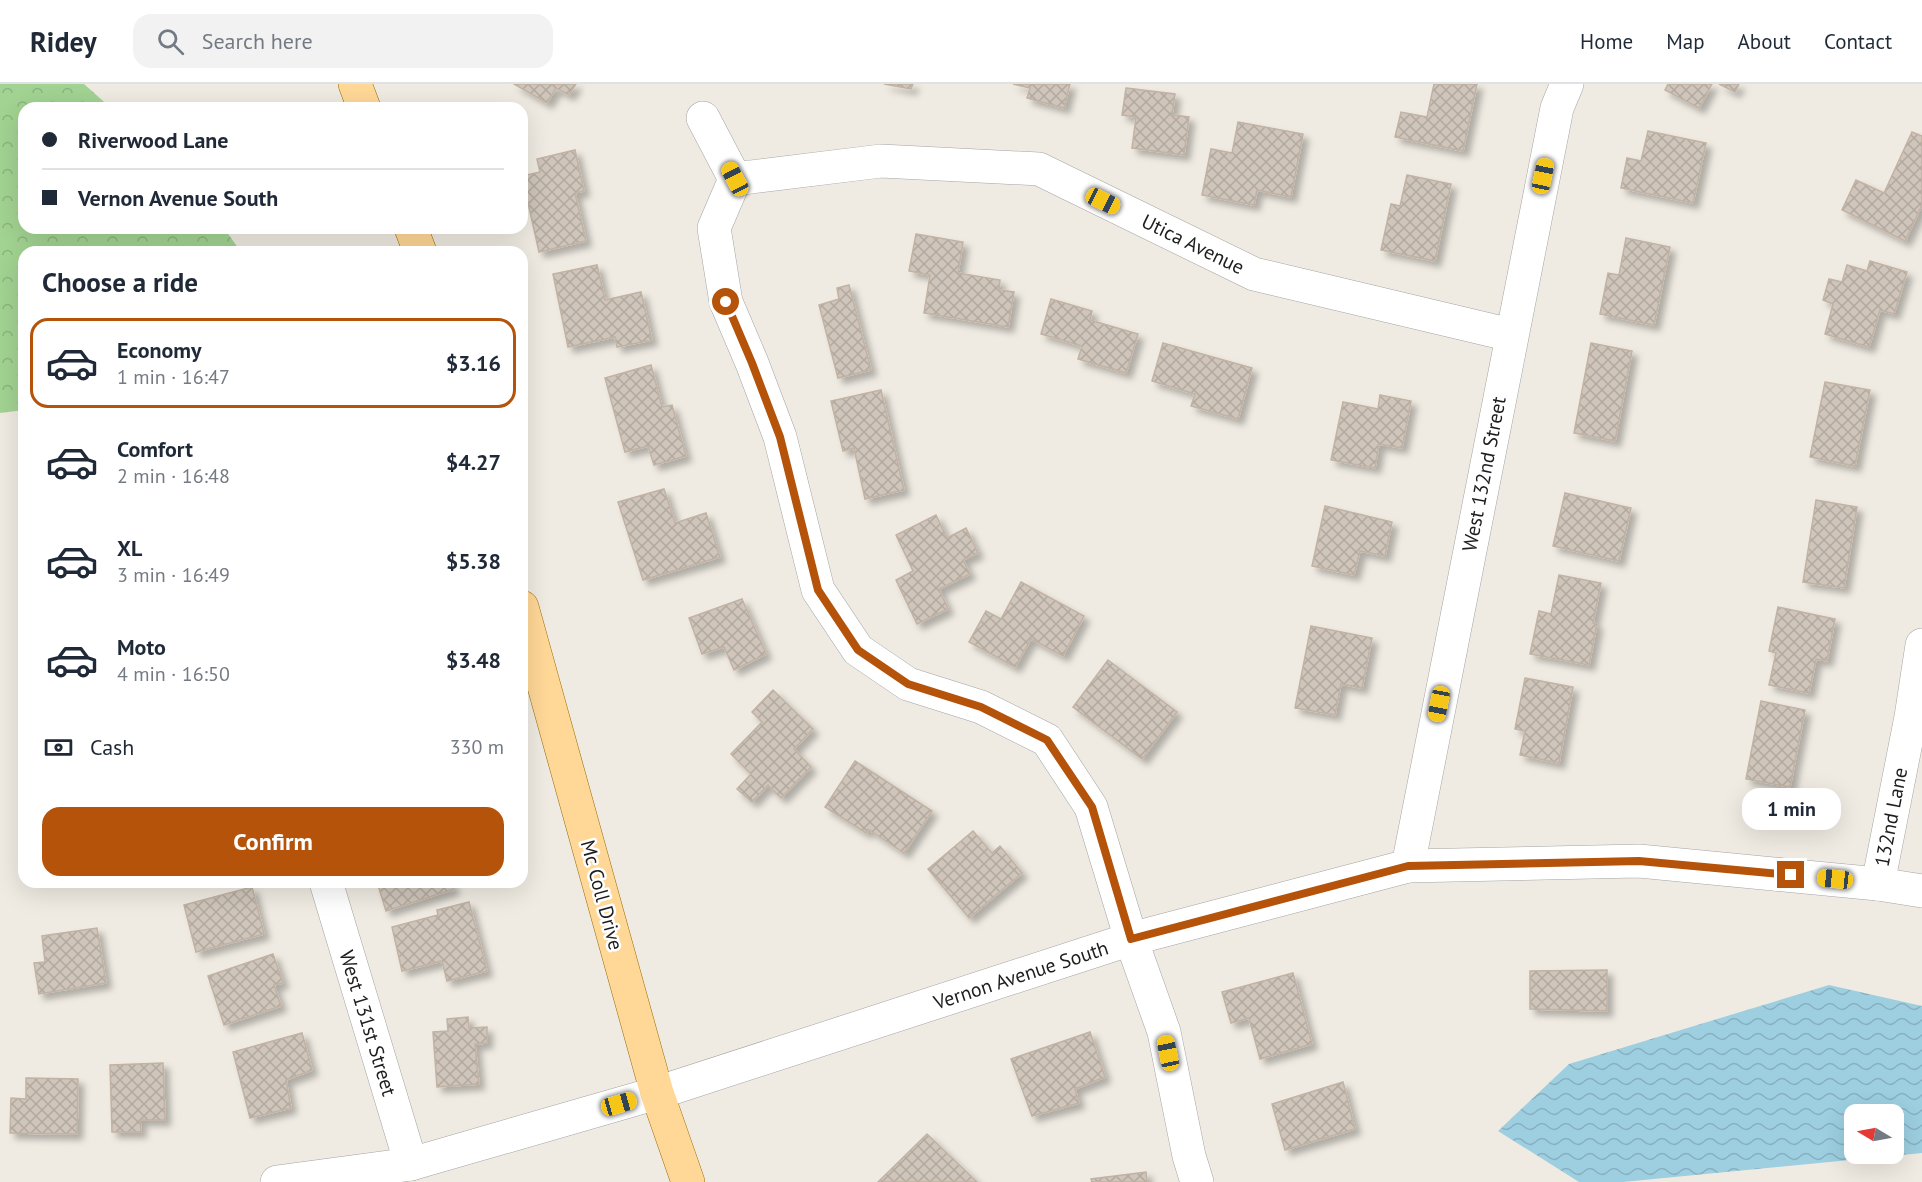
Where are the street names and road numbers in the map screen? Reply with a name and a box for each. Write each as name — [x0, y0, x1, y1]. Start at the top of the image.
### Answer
street label: Utica Avenue — [1137, 208, 1249, 280]
street label: West 132nd Street — [1456, 394, 1512, 554]
street label: 132nd Lane — [1869, 765, 1913, 869]
street label: Mc Coll Drive — [575, 837, 629, 953]
street label: Vernon Avenue South — [929, 934, 1112, 1016]
street label: West 131st Street — [334, 947, 403, 1099]

